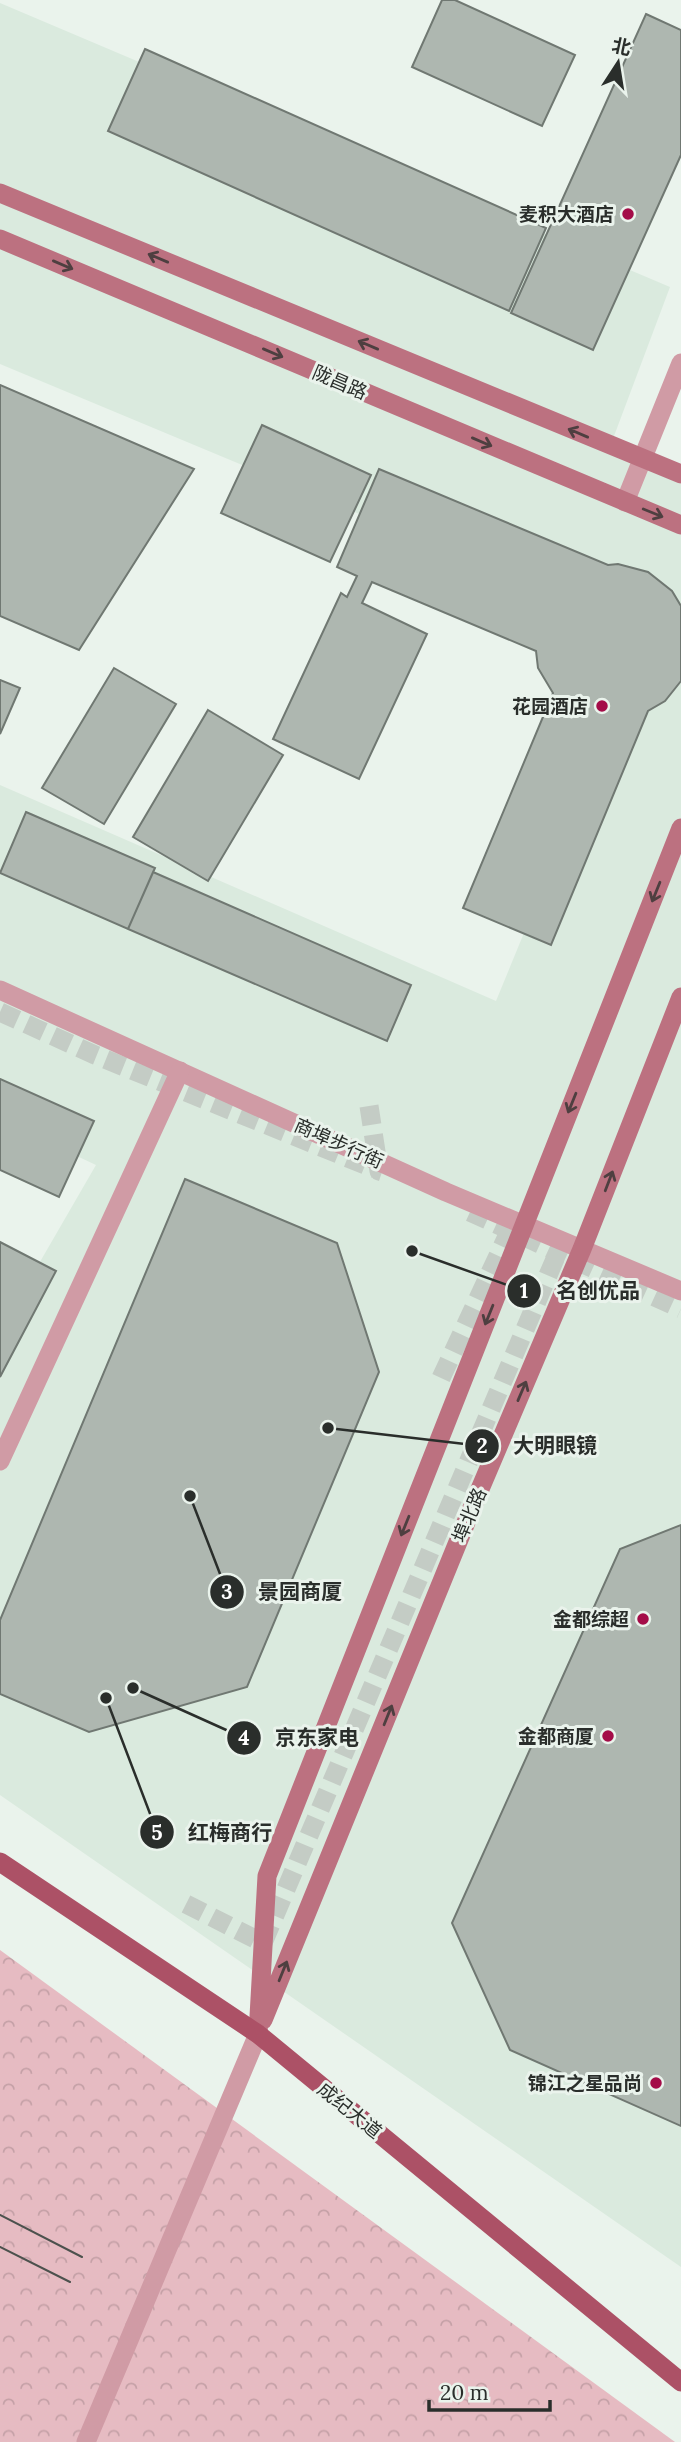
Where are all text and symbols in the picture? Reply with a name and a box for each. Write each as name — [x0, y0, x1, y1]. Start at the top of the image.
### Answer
north arrow — [583, 28, 653, 98]
text: 北 — [610, 33, 633, 60]
place label: 麦积大酒店 — [519, 202, 614, 226]
marker: 麦积大酒店 — [620, 206, 636, 222]
one-way arrow — [148, 251, 169, 264]
one-way arrow — [52, 259, 73, 272]
one-way arrow — [358, 338, 379, 351]
one-way arrow — [261, 347, 283, 360]
street label: 陇昌路 — [309, 360, 371, 404]
one-way arrow — [568, 425, 589, 438]
one-way arrow — [471, 436, 493, 449]
one-way arrow — [641, 508, 663, 521]
place label: 花园酒店 — [512, 694, 588, 718]
marker: 花园酒店 — [594, 698, 610, 714]
one-way arrow — [648, 880, 661, 902]
one-way arrow — [565, 1092, 578, 1114]
street label: 商埠步行街 — [291, 1113, 387, 1173]
one-way arrow — [604, 1171, 616, 1193]
callout: 名创优品 — [507, 1270, 654, 1312]
text: 1 — [520, 1277, 528, 1304]
text: 名创优品 — [556, 1277, 640, 1304]
one-way arrow — [481, 1304, 494, 1325]
one-way arrow — [516, 1381, 529, 1403]
callout: 大明眼镜 — [464, 1425, 611, 1467]
text: 2 — [476, 1432, 488, 1459]
text: 大明眼镜 — [513, 1432, 597, 1459]
street label: 埠北路 — [447, 1484, 491, 1546]
one-way arrow — [397, 1515, 410, 1537]
callout: 景园商厦 — [209, 1571, 356, 1613]
text: 3 — [221, 1578, 233, 1605]
text: 景园商厦 — [258, 1578, 342, 1605]
place label: 金都综超 — [553, 1607, 629, 1631]
marker: 金都综超 — [635, 1611, 651, 1627]
one-way arrow — [382, 1704, 395, 1726]
callout: 京东家电 — [226, 1717, 373, 1759]
text: 4 — [238, 1724, 250, 1751]
text: 京东家电 — [275, 1724, 359, 1751]
place label: 金都商厦 — [518, 1724, 594, 1748]
marker: 金都商厦 — [600, 1728, 616, 1744]
callout: 红梅商行 — [139, 1811, 286, 1853]
text: 5 — [151, 1819, 163, 1846]
text: 红梅商行 — [188, 1819, 272, 1846]
one-way arrow — [278, 1960, 291, 1982]
place label: 锦江之星品尚 — [528, 2071, 642, 2095]
marker: 锦江之星品尚 — [648, 2075, 664, 2091]
street label: 成纪大道 — [313, 2077, 387, 2143]
scale bar — [429, 2368, 550, 2412]
text: 20 m — [440, 2379, 489, 2406]

